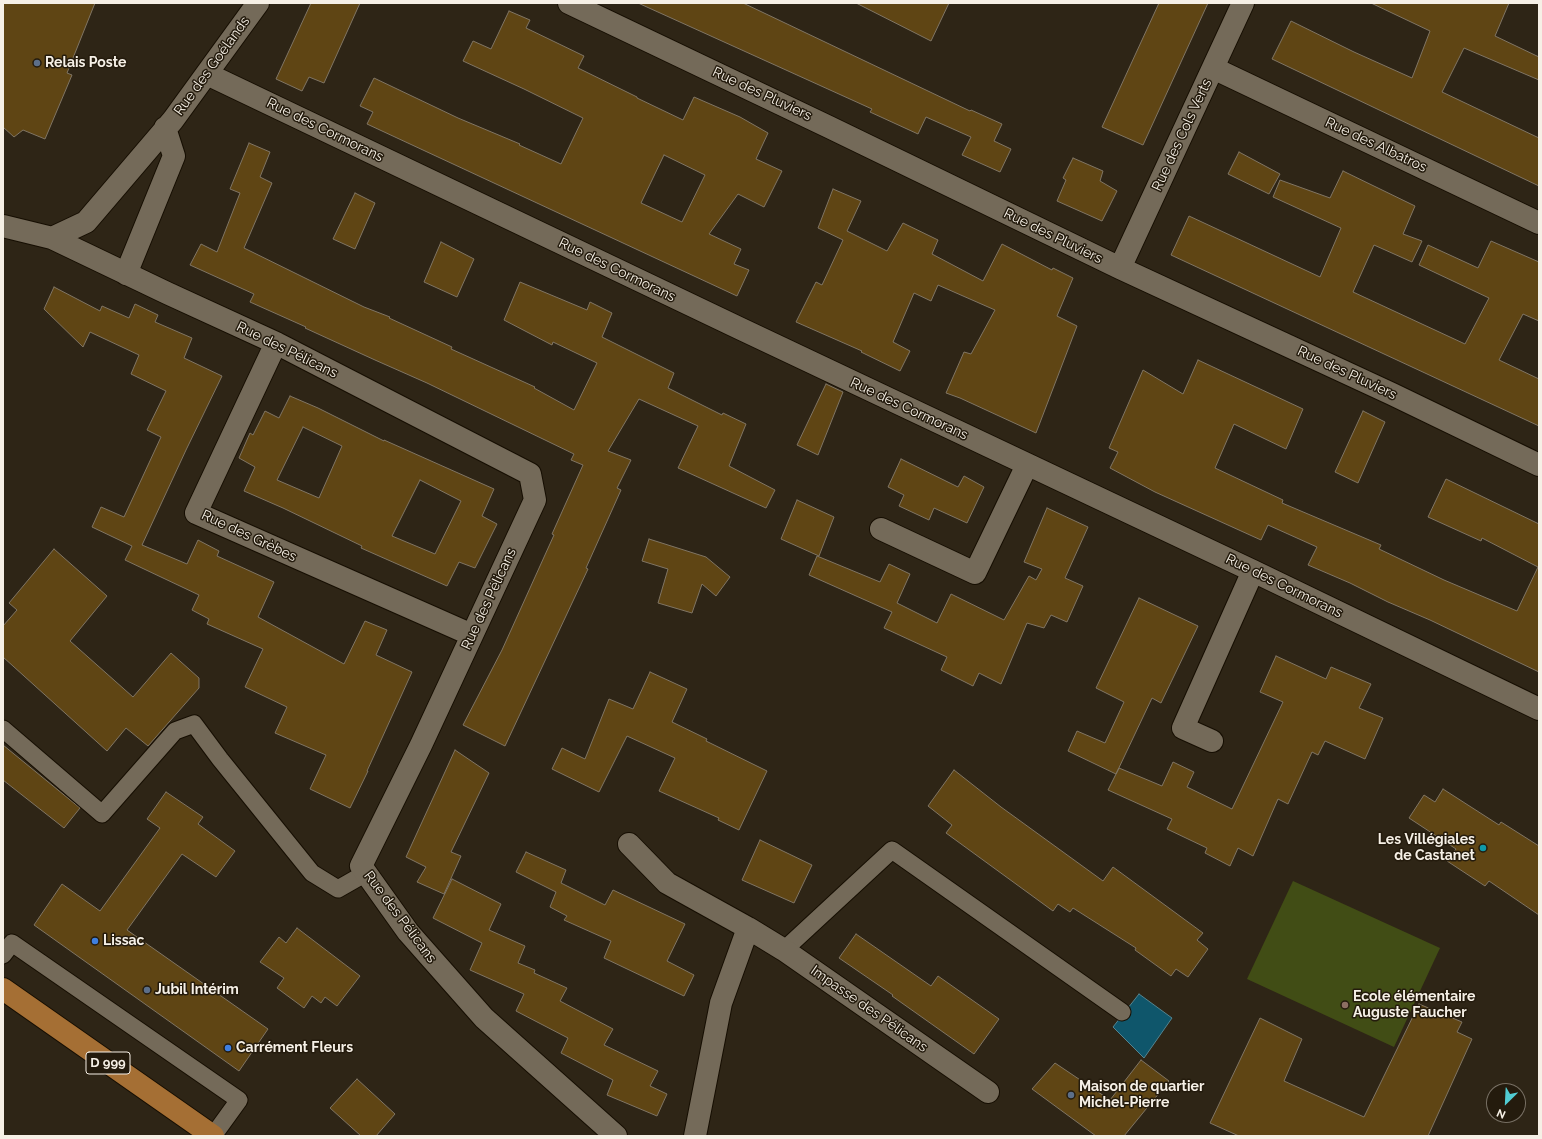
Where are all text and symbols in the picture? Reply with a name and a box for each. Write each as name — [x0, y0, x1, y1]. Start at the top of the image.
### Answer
street label: Rue des Goélands — [171, 13, 253, 119]
place label: Relais Poste — [45, 55, 126, 71]
marker: Relais Poste — [32, 58, 42, 68]
street label: Rue des Pluviers — [710, 64, 814, 124]
street label: Rue des Cols Verts — [1149, 76, 1215, 194]
street label: Rue des Cormorans — [264, 94, 386, 166]
street label: Rue des Albatros — [1322, 114, 1430, 176]
street label: Rue des Pluviers — [1001, 205, 1105, 267]
street label: Rue des Cormorans — [556, 234, 678, 306]
street label: Rue des Pélicans — [234, 318, 340, 382]
street label: Rue des Pluviers — [1295, 343, 1399, 403]
street label: Rue des Cormorans — [848, 374, 970, 444]
street label: Rue des Grèbes — [199, 507, 299, 565]
street label: Rue des Pélicans — [458, 545, 520, 653]
street label: Rue des Cormorans — [1223, 550, 1345, 622]
place label: Les Villégiales de Castanet — [1378, 832, 1475, 864]
marker: Les Villégiales de Castanet — [1478, 843, 1488, 853]
street label: Rue des Pélicans — [360, 868, 440, 966]
place label: Lissac — [103, 933, 145, 949]
marker: Lissac — [90, 936, 100, 946]
street label: Impasse des Pélicans — [807, 962, 931, 1056]
place label: Jubil Intérim — [155, 982, 239, 998]
marker: Jubil Intérim — [142, 985, 152, 995]
place label: Ecole élémentaire Auguste Faucher — [1353, 989, 1476, 1022]
marker: Ecole élémentaire Auguste Faucher — [1340, 1000, 1350, 1010]
place label: Carrément Fleurs — [236, 1040, 353, 1056]
marker: Carrément Fleurs — [223, 1043, 233, 1053]
road number: D 999 — [86, 1052, 130, 1074]
place label: Maison de quartier Michel-Pierre — [1079, 1079, 1204, 1112]
north arrow — [1486, 1083, 1526, 1123]
marker: Maison de quartier Michel-Pierre — [1066, 1090, 1076, 1100]
text: N — [1495, 1106, 1508, 1121]

